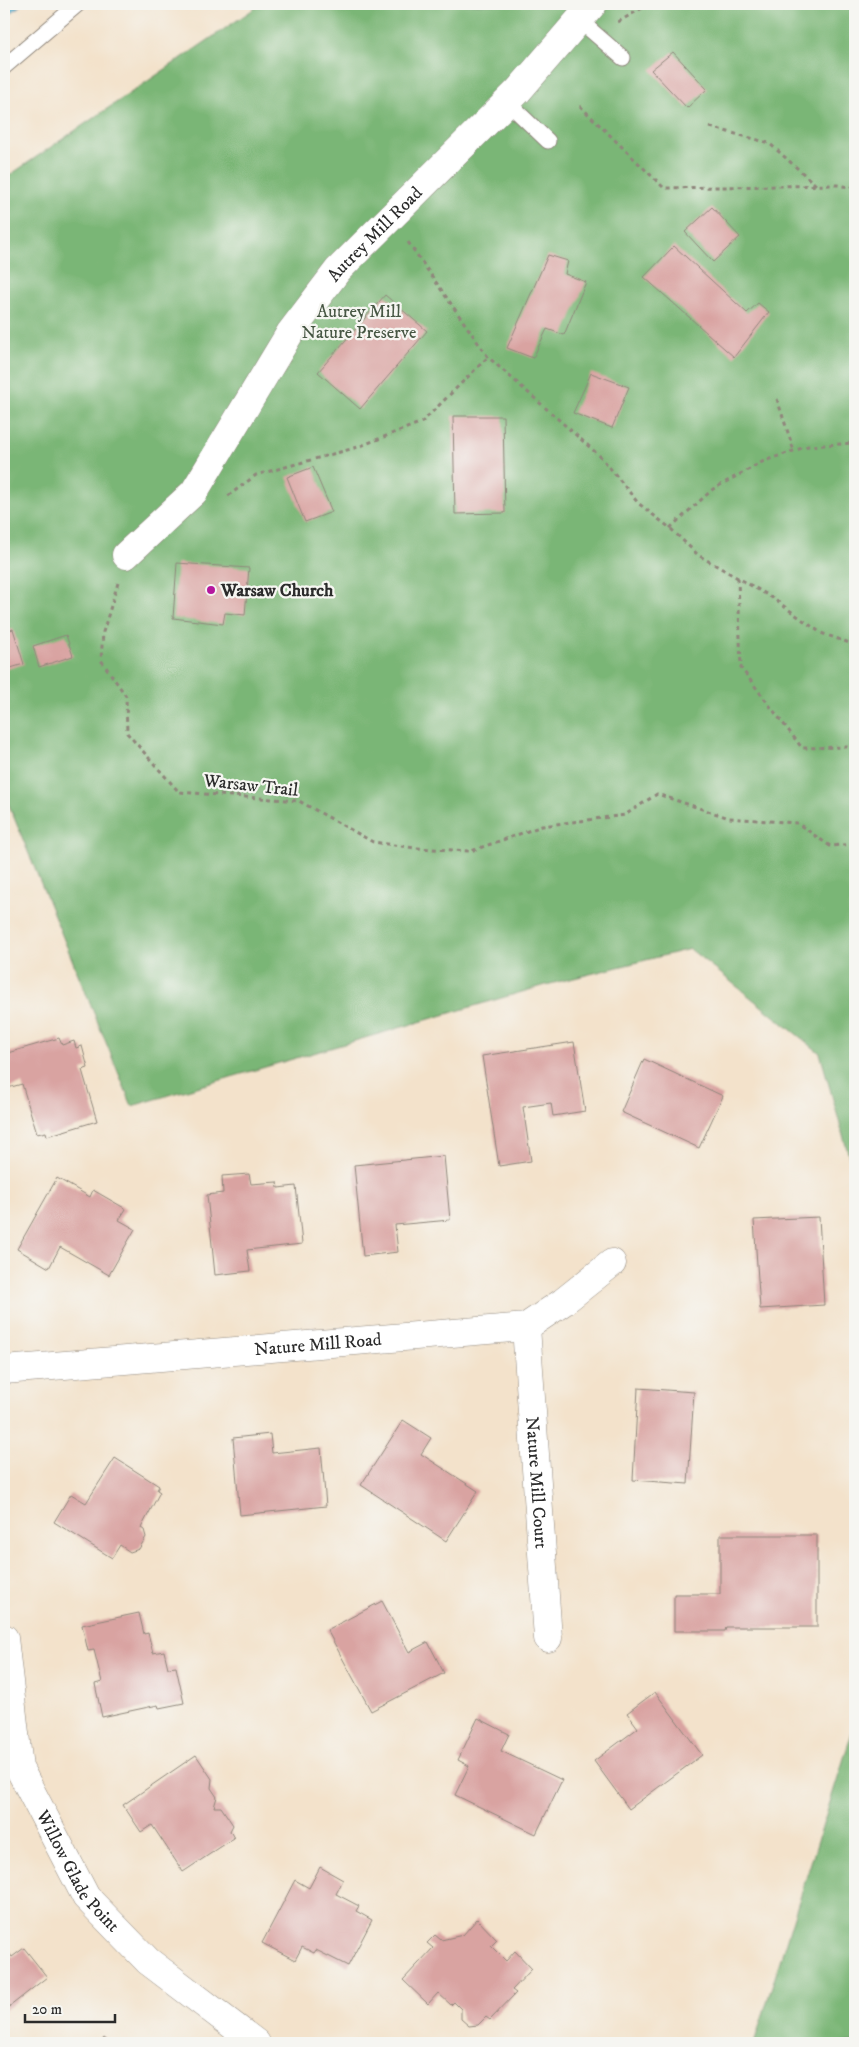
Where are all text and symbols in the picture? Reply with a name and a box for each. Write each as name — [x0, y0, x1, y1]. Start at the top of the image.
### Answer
street label: Autrey Mill Road — [323, 182, 427, 286]
park label: Autrey Mill Nature Preserve — [302, 301, 416, 344]
place label: Warsaw Church — [220, 580, 334, 602]
marker: Warsaw Church — [205, 584, 217, 596]
street label: Warsaw Trail — [202, 770, 300, 802]
street label: Nature Mill Road — [254, 1329, 382, 1361]
street label: Nature Mill Court — [520, 1416, 552, 1550]
street label: Willow Glade Point — [30, 1806, 124, 1937]
scale bar — [25, 1992, 115, 2024]
text: 20 m — [32, 2000, 62, 2019]

